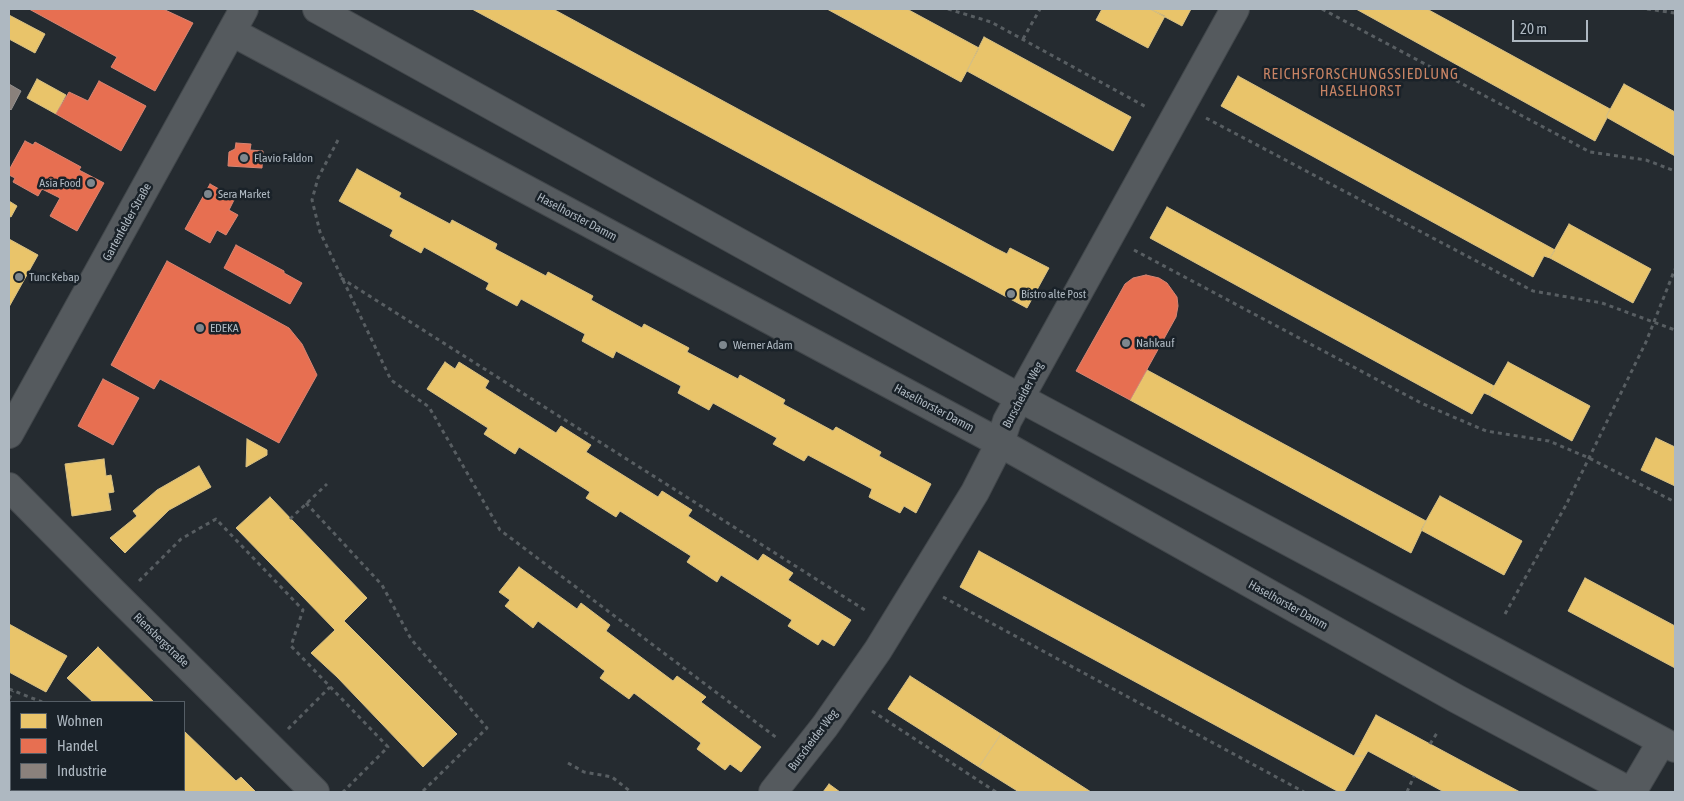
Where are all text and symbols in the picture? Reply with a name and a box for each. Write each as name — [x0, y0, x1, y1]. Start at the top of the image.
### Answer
scale bar — [1514, 10, 1590, 42]
text: 20 m — [1520, 20, 1547, 37]
district label: REICHSFORSCHUNGSSIEDLUNG HASELHORST — [1260, 65, 1462, 100]
place label: Flavio Faldon — [254, 151, 313, 165]
marker: Flavio Faldon — [238, 152, 250, 164]
place label: Asia Food — [39, 176, 81, 190]
marker: Asia Food — [85, 177, 97, 189]
street label: Gartenfelder Straße — [100, 181, 154, 263]
place label: Sera Market — [218, 187, 270, 201]
marker: Sera Market — [202, 188, 214, 200]
street label: Haselhorster Damm — [535, 190, 619, 244]
place label: Tunc Kebap — [29, 270, 79, 284]
marker: Tunc Kebap — [13, 271, 25, 283]
place label: Bistro alte Post — [1021, 287, 1086, 301]
marker: Bistro alte Post — [1005, 288, 1017, 300]
place label: EDEKA — [210, 321, 239, 335]
marker: EDEKA — [194, 322, 206, 334]
place label: Nahkauf — [1136, 336, 1174, 350]
marker: Nahkauf — [1120, 337, 1132, 349]
place label: Werner Adam — [733, 338, 793, 352]
marker: Werner Adam — [717, 339, 729, 351]
street label: Burscheider Weg — [1000, 359, 1046, 431]
street label: Haselhorster Damm — [892, 381, 976, 435]
street label: Haselhorster Damm — [1246, 577, 1330, 633]
street label: Riensbergstraße — [130, 610, 192, 670]
legend — [10, 701, 185, 791]
street label: Burscheider Weg — [785, 707, 841, 773]
text: Wohnen — [57, 712, 103, 729]
text: Handel — [57, 737, 98, 754]
text: Industrie — [57, 762, 107, 779]

